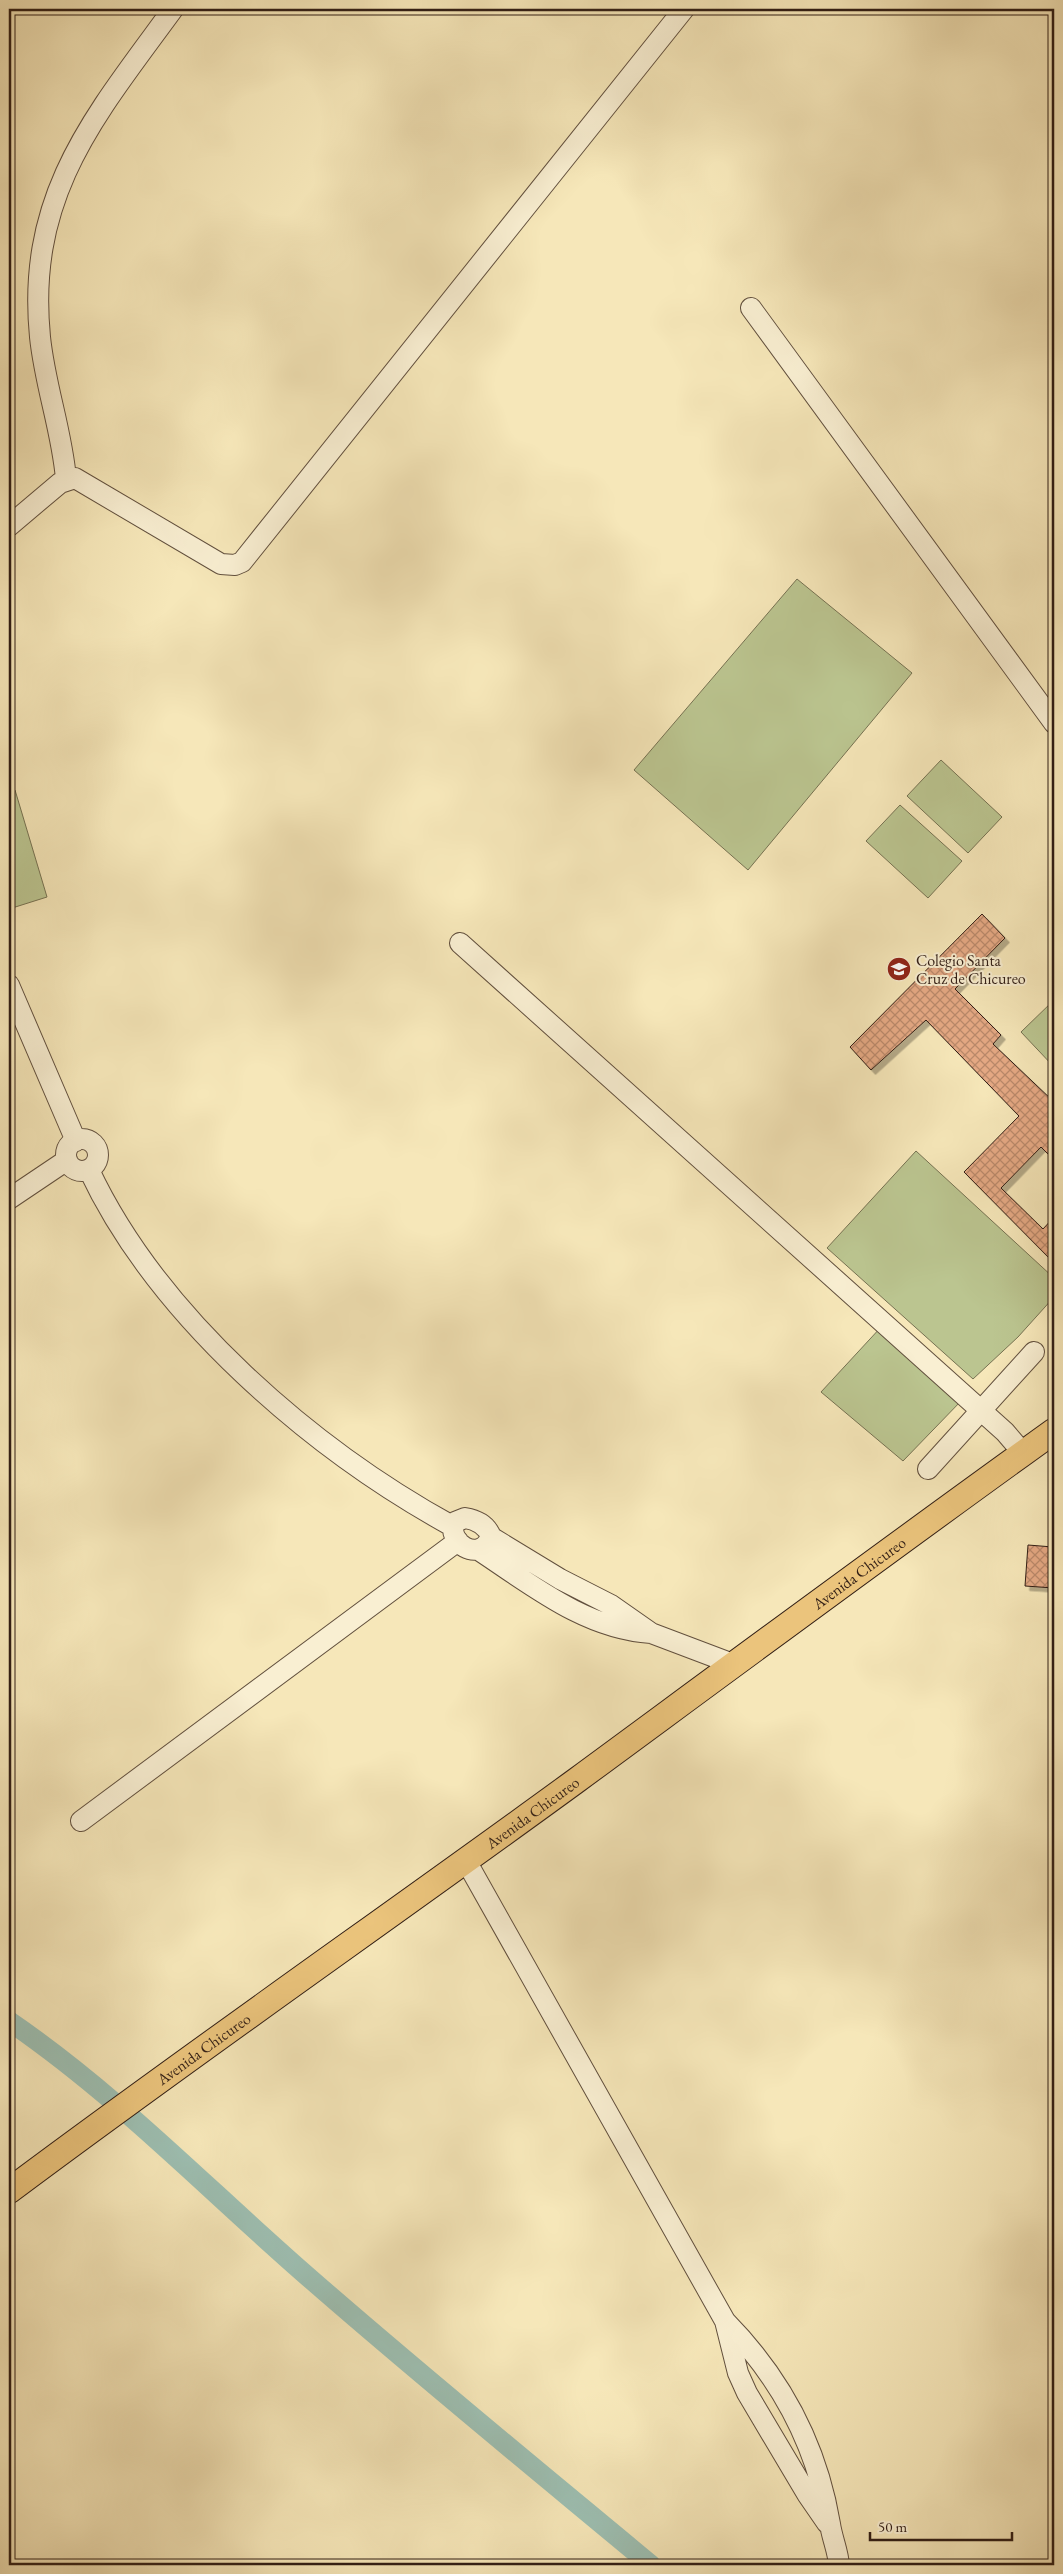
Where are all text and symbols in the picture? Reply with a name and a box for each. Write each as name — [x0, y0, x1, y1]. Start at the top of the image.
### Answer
place label: Colegio Santa Cruz de Chicureo — [916, 950, 1026, 989]
school or university icon: Colegio Santa Cruz de Chicureo — [886, 956, 912, 982]
street label: Avenida Chicureo — [807, 1532, 910, 1615]
street label: Avenida Chicureo — [481, 1772, 584, 1854]
street label: Avenida Chicureo — [152, 2008, 255, 2090]
scale bar — [870, 2509, 1013, 2541]
text: 50 m — [878, 2517, 907, 2536]

